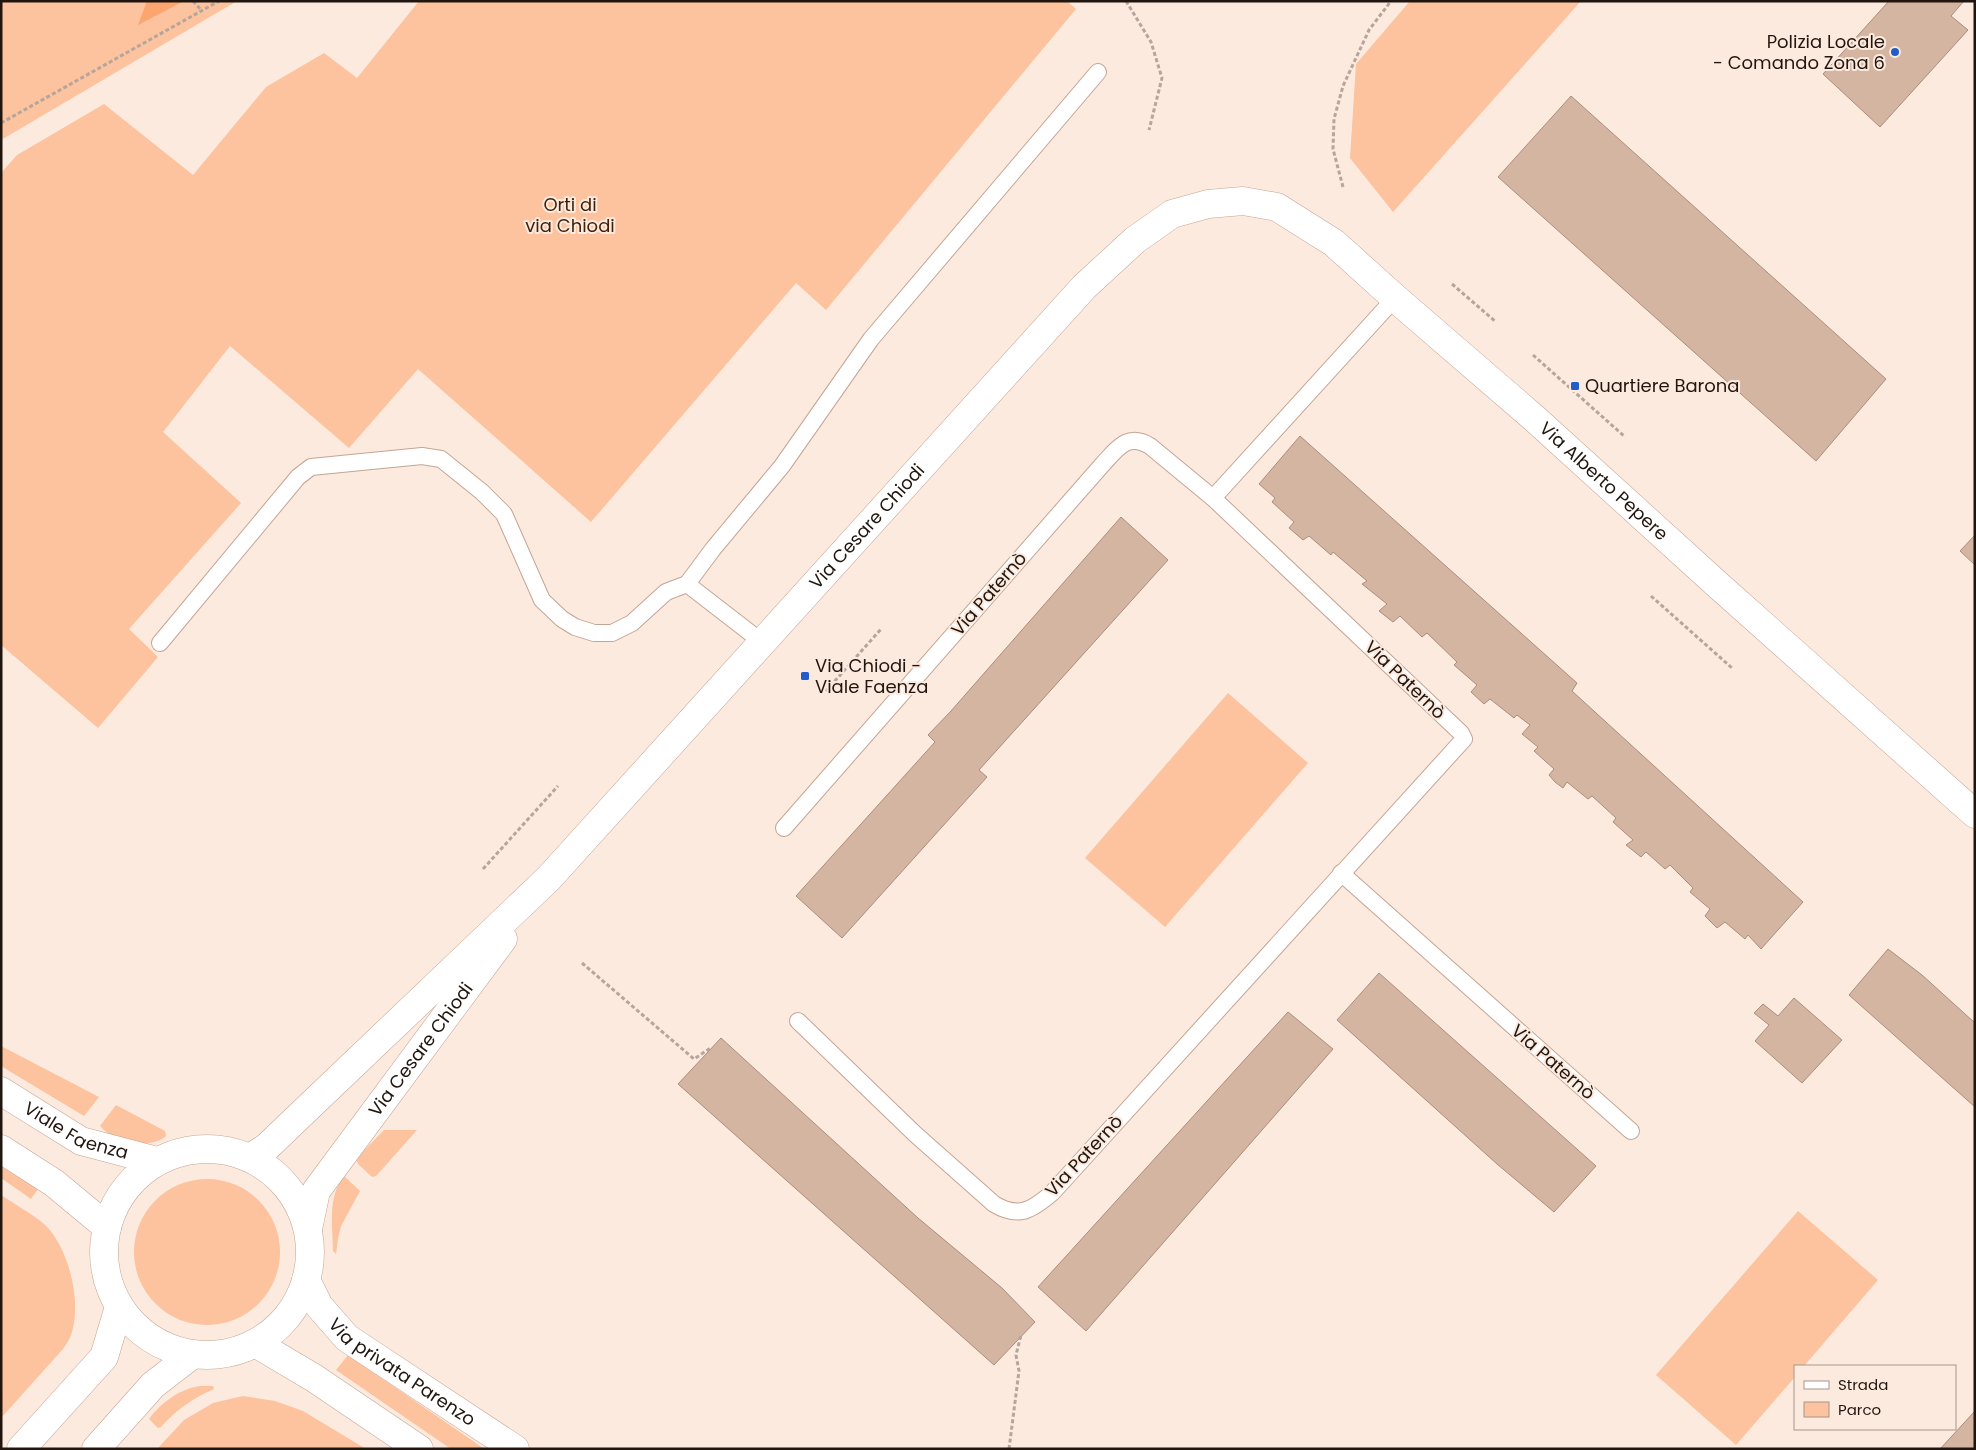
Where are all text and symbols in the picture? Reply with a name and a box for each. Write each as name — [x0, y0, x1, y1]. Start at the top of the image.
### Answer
place label: Polizia Locale - Comando Zona 6 — [1713, 29, 1885, 75]
marker: Polizia Locale - Comando Zona 6 — [1889, 46, 1901, 58]
park label: Orti di via Chiodi — [525, 192, 615, 238]
place label: Quartiere Barona — [1585, 373, 1740, 398]
marker: Quartiere Barona — [1569, 380, 1581, 392]
street label: Via Alberto Pepere — [1534, 416, 1674, 546]
street label: Via Cesare Chiodi — [803, 458, 930, 594]
street label: Via Paternò — [945, 546, 1032, 641]
street label: Via Paternò — [1359, 635, 1451, 725]
place label: Via Chiodi - Viale Faenza — [815, 653, 928, 699]
marker: Via Chiodi - Viale Faenza — [799, 670, 811, 682]
street label: Via Cesare Chiodi — [363, 977, 479, 1121]
street label: Via Paternò — [1506, 1018, 1601, 1105]
street label: Viale Faenza — [19, 1095, 131, 1165]
street label: Via Paternò — [1039, 1109, 1128, 1202]
street label: Via privata Parenzo — [323, 1312, 481, 1432]
legend — [1794, 1365, 1956, 1430]
text: Strada — [1838, 1374, 1888, 1395]
text: Parco — [1838, 1399, 1881, 1420]

